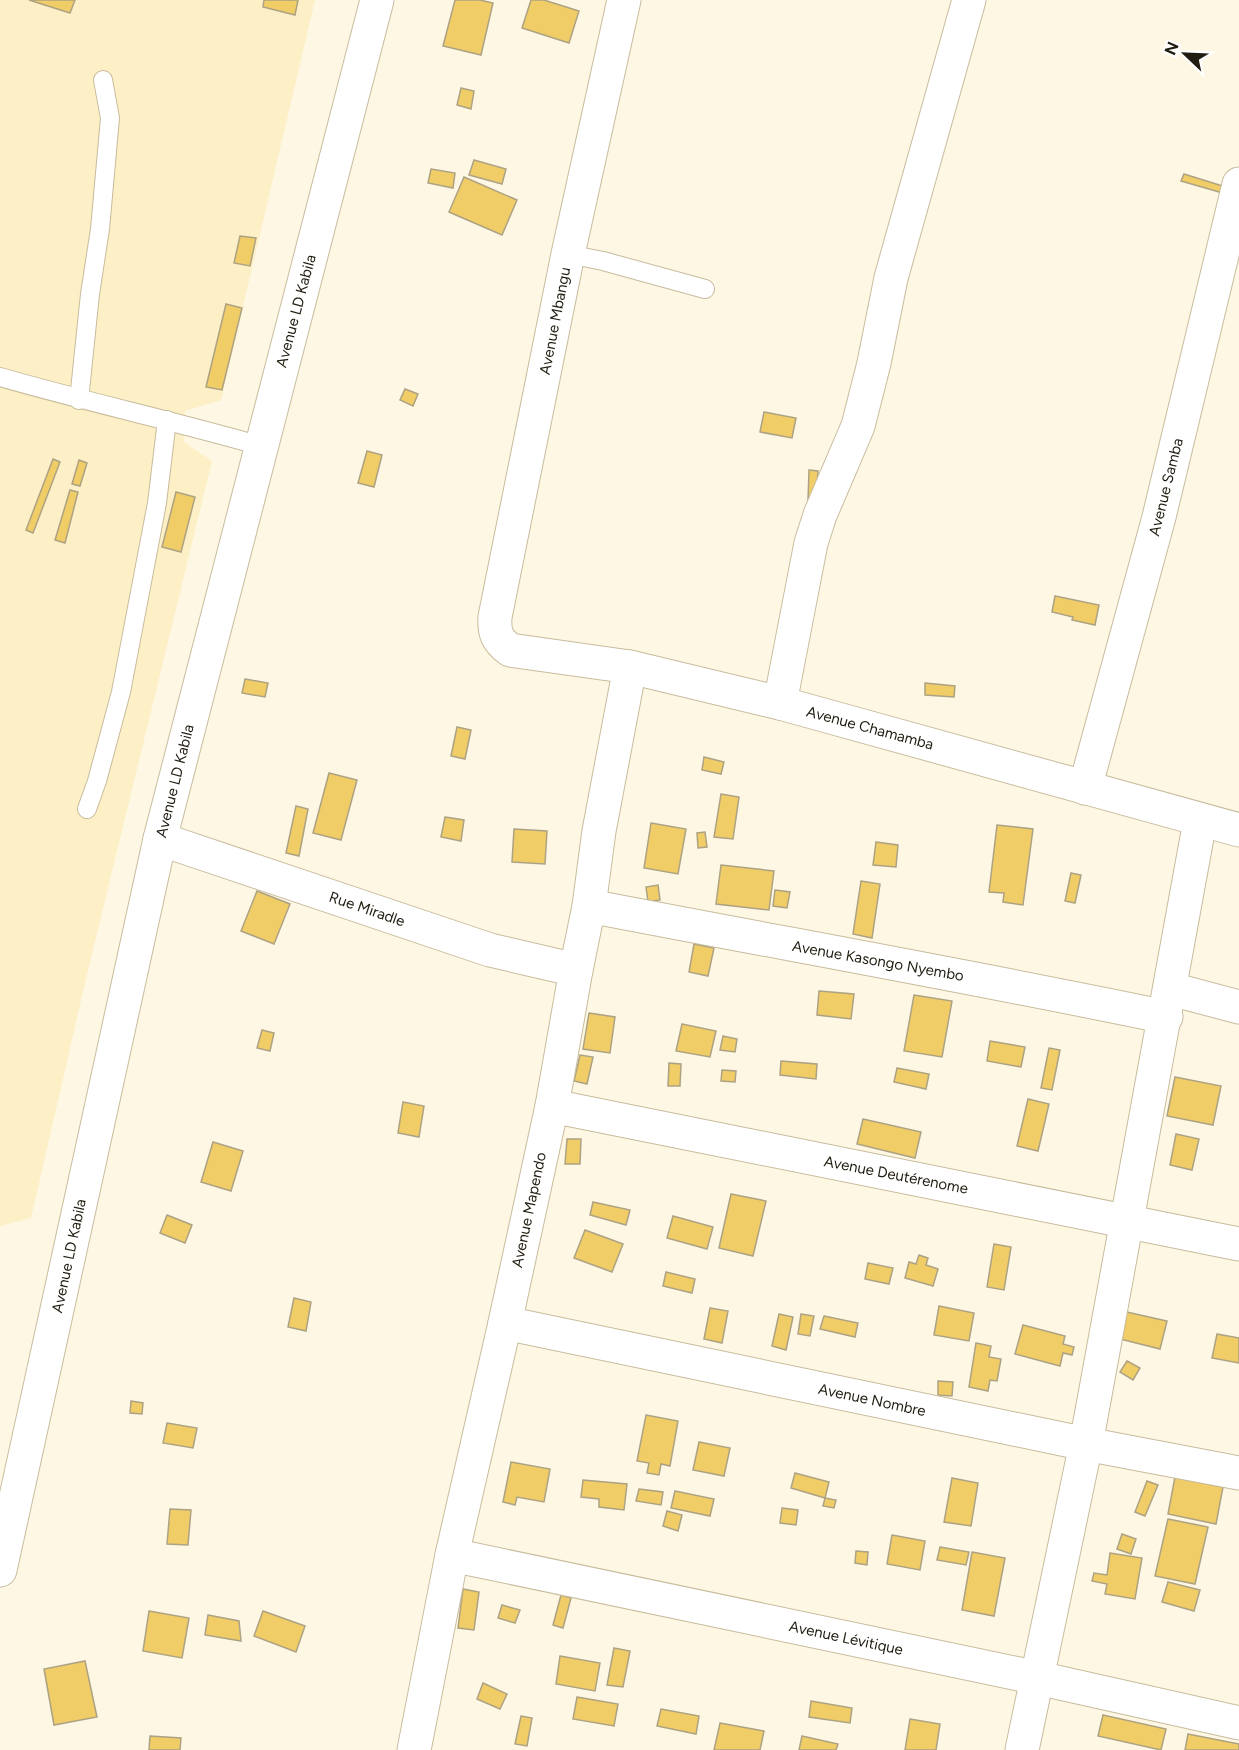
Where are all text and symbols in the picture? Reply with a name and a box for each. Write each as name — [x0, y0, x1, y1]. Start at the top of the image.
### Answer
north arrow — [1155, 24, 1215, 84]
text: N — [1160, 39, 1183, 58]
street label: Avenue LD Kabila — [272, 253, 320, 369]
street label: Avenue Mbangu — [536, 266, 574, 376]
street label: Avenue Samba — [1145, 436, 1187, 538]
street label: Avenue Chamamba — [804, 702, 936, 754]
street label: Avenue LD Kabila — [152, 722, 198, 840]
street label: Rue Miradle — [327, 888, 407, 930]
street label: Avenue Kasongo Nyembo — [791, 937, 966, 985]
street label: Avenue Mapendo — [508, 1150, 550, 1269]
street label: Avenue Deutérenome — [822, 1152, 970, 1198]
street label: Avenue LD Kabila — [48, 1197, 90, 1315]
street label: Avenue Nombre — [817, 1380, 927, 1420]
street label: Avenue Lévitique — [787, 1617, 905, 1659]

